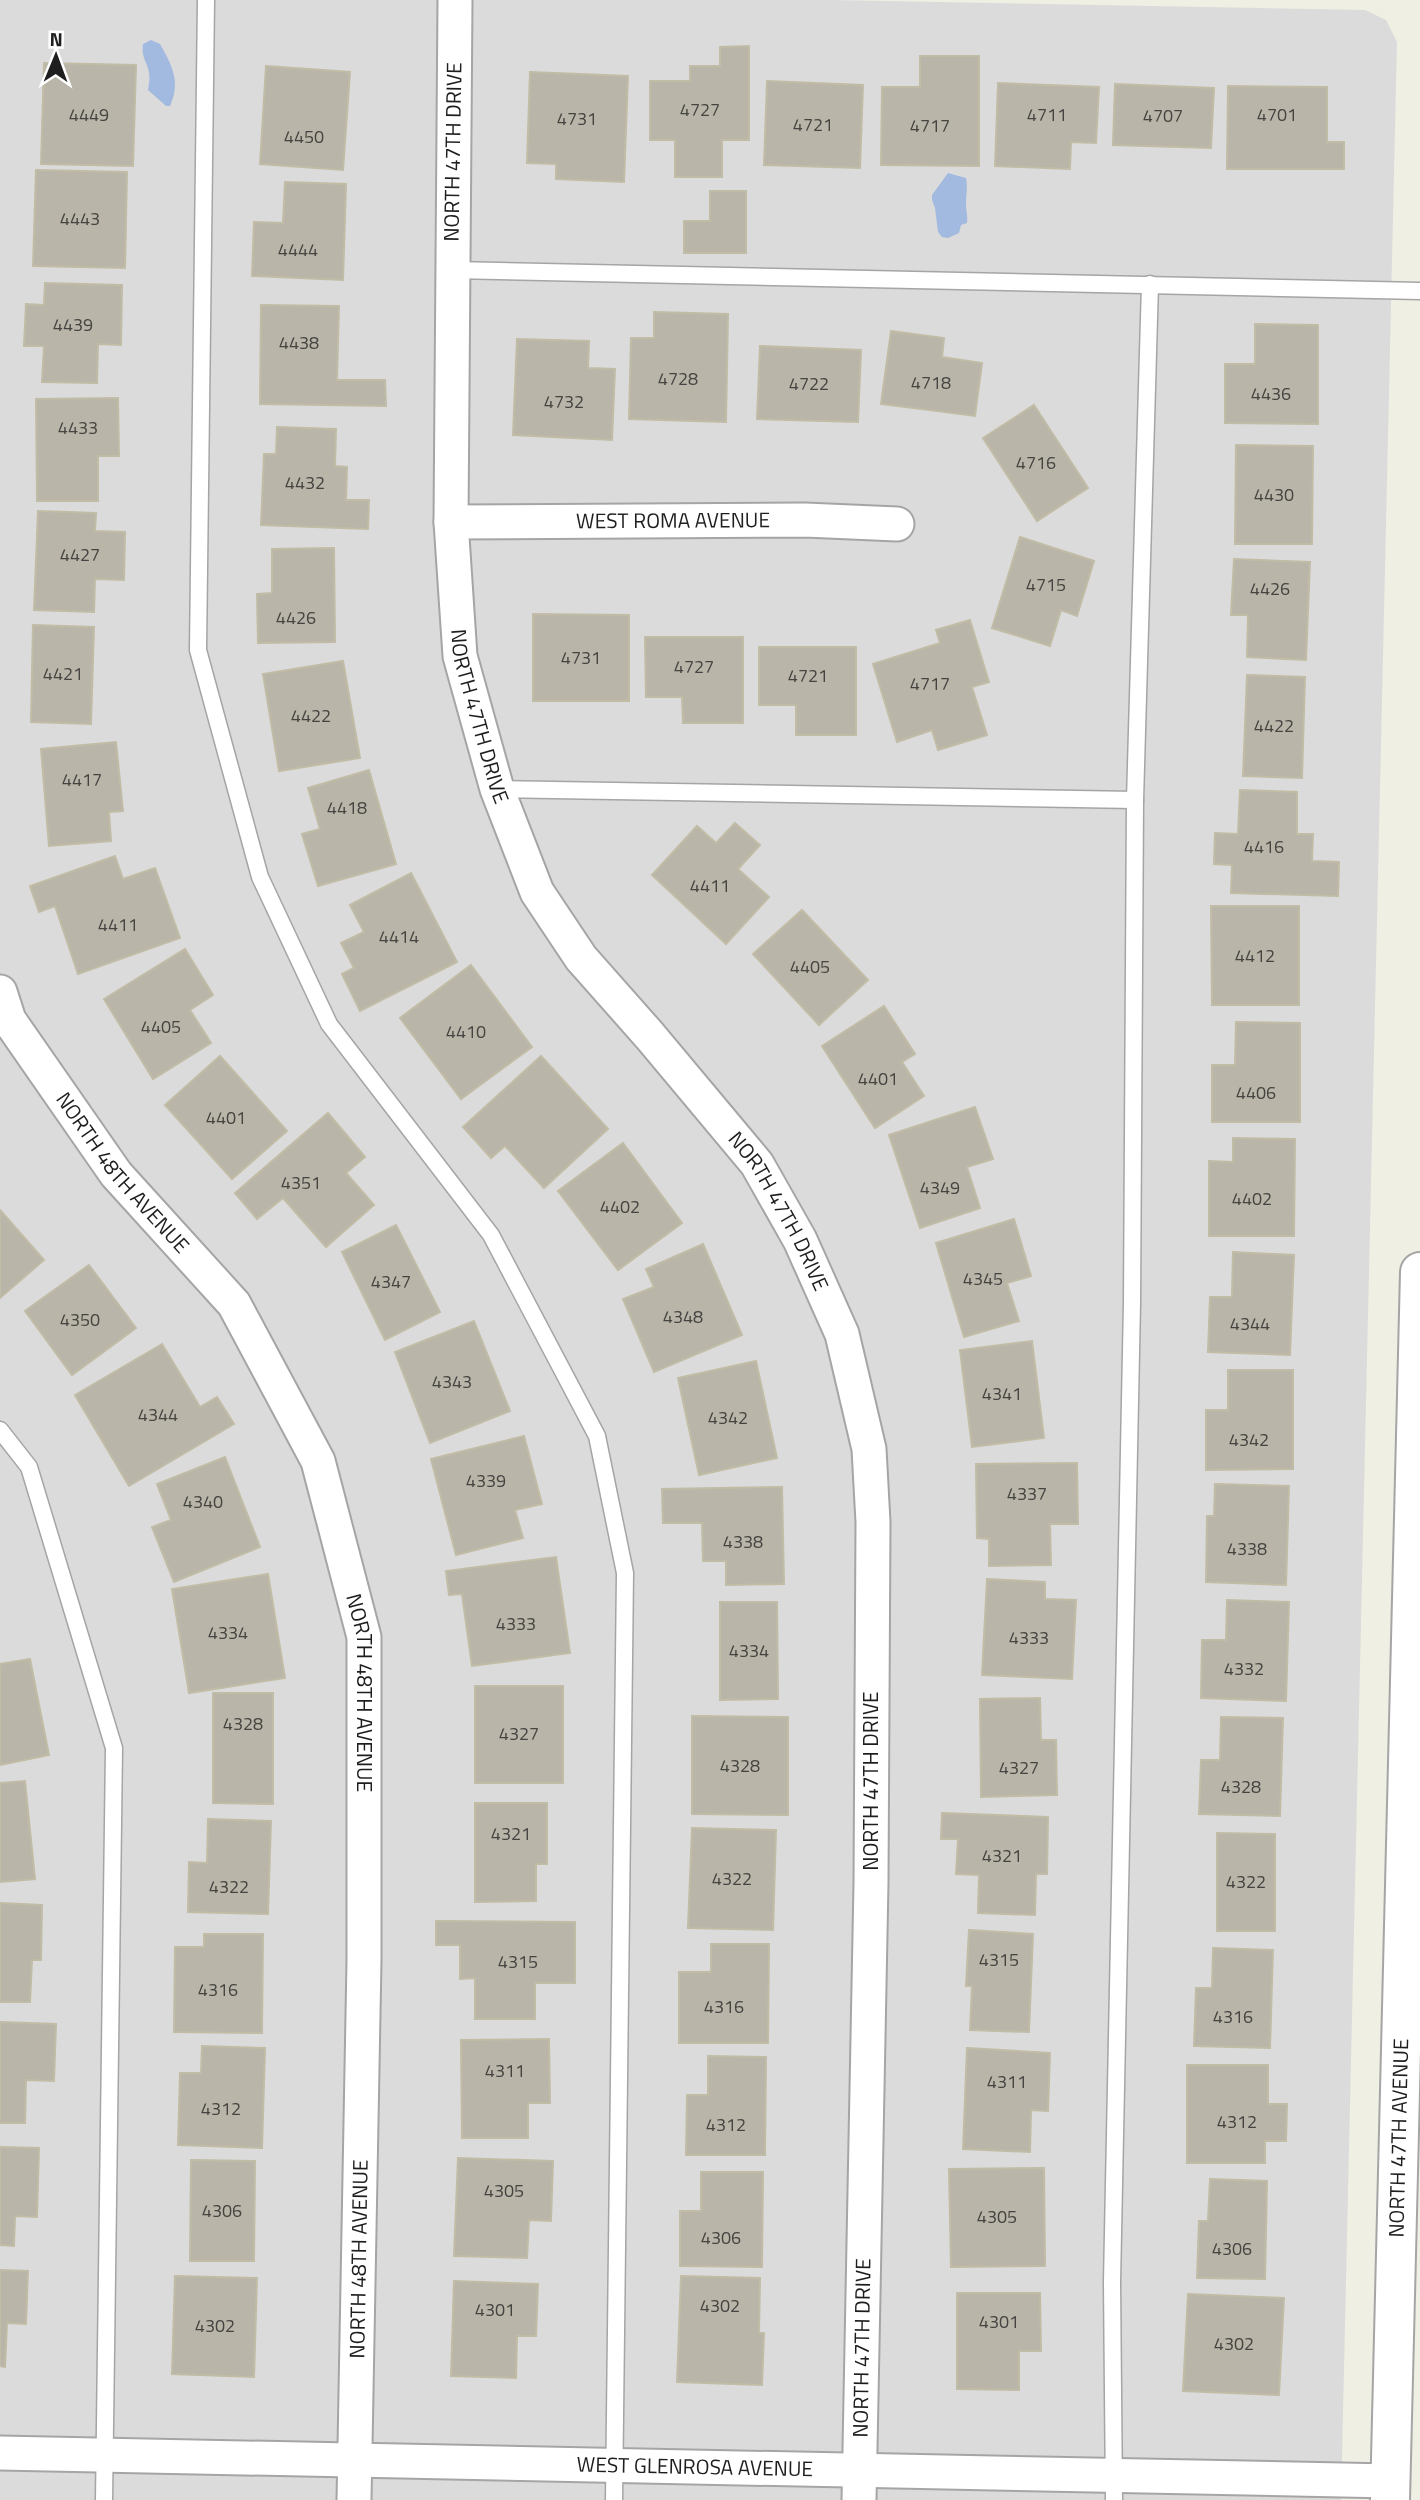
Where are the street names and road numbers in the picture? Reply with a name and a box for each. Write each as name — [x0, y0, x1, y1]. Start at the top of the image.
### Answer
street label: NORTH 47TH DRIVE — [434, 62, 470, 242]
street label: WEST ROMA AVENUE — [576, 503, 770, 536]
street label: NORTH 47TH DRIVE — [443, 628, 518, 808]
street label: NORTH 48TH AVENUE — [49, 1085, 198, 1260]
street label: NORTH 47TH DRIVE — [721, 1124, 838, 1296]
street label: NORTH 48TH AVENUE — [338, 1590, 381, 1792]
street label: NORTH 47TH DRIVE — [854, 1691, 886, 1871]
street label: NORTH 47TH AVENUE — [1379, 2038, 1416, 2238]
street label: NORTH 48TH AVENUE — [340, 2159, 376, 2359]
street label: NORTH 47TH DRIVE — [843, 2258, 879, 2438]
street label: WEST GLENROSA AVENUE — [576, 2448, 813, 2484]

